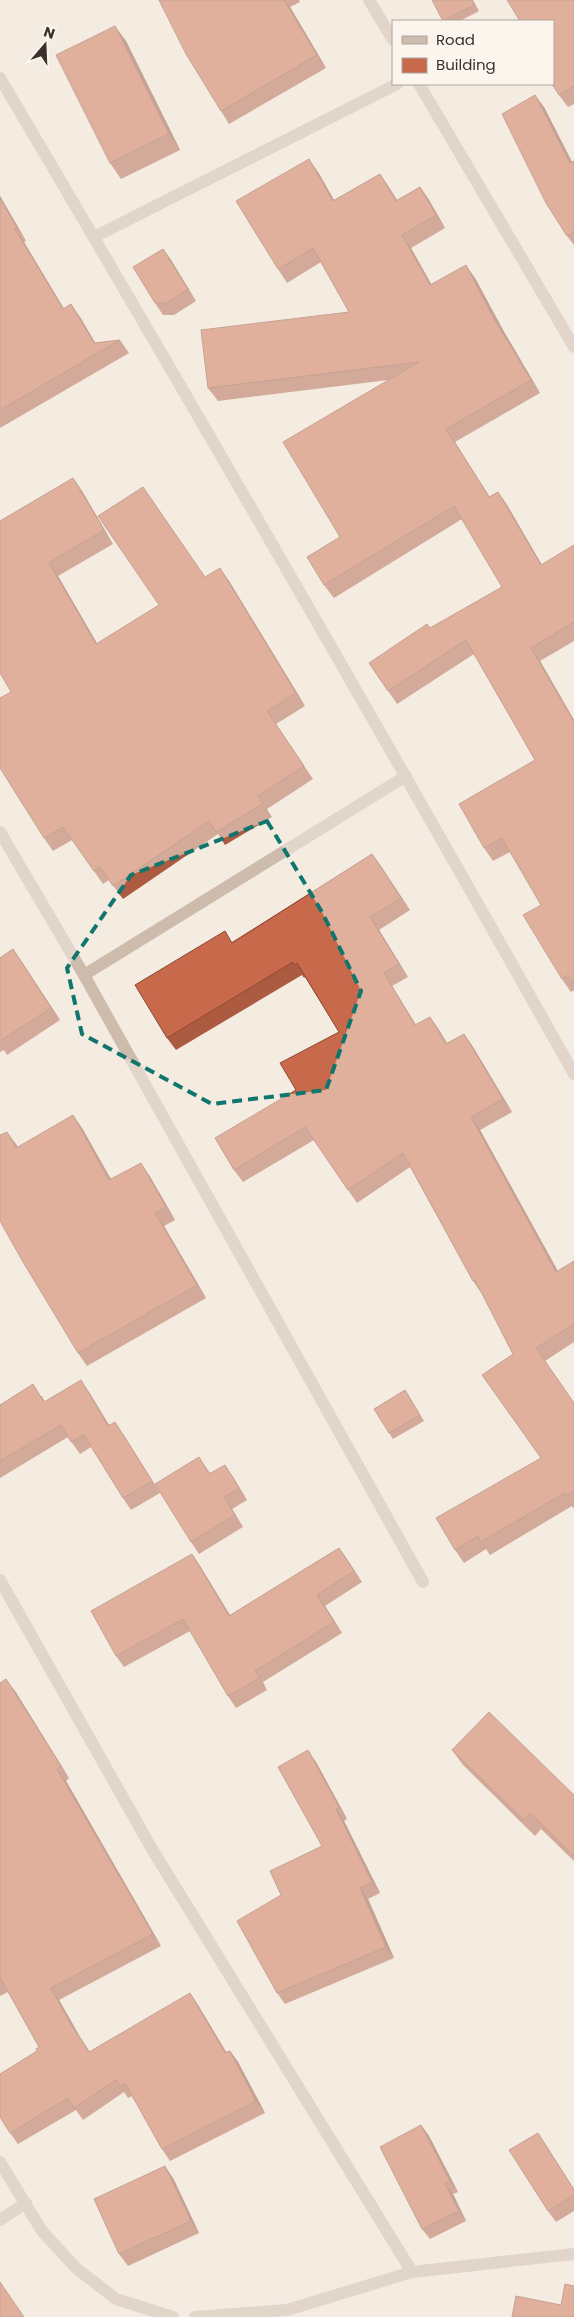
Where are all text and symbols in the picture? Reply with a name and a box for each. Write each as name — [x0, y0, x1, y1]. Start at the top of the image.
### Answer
north arrow — [20, 20, 70, 70]
legend — [392, 20, 554, 85]
text: N — [41, 22, 57, 44]
text: Road — [436, 29, 475, 50]
text: Building — [436, 54, 496, 75]

